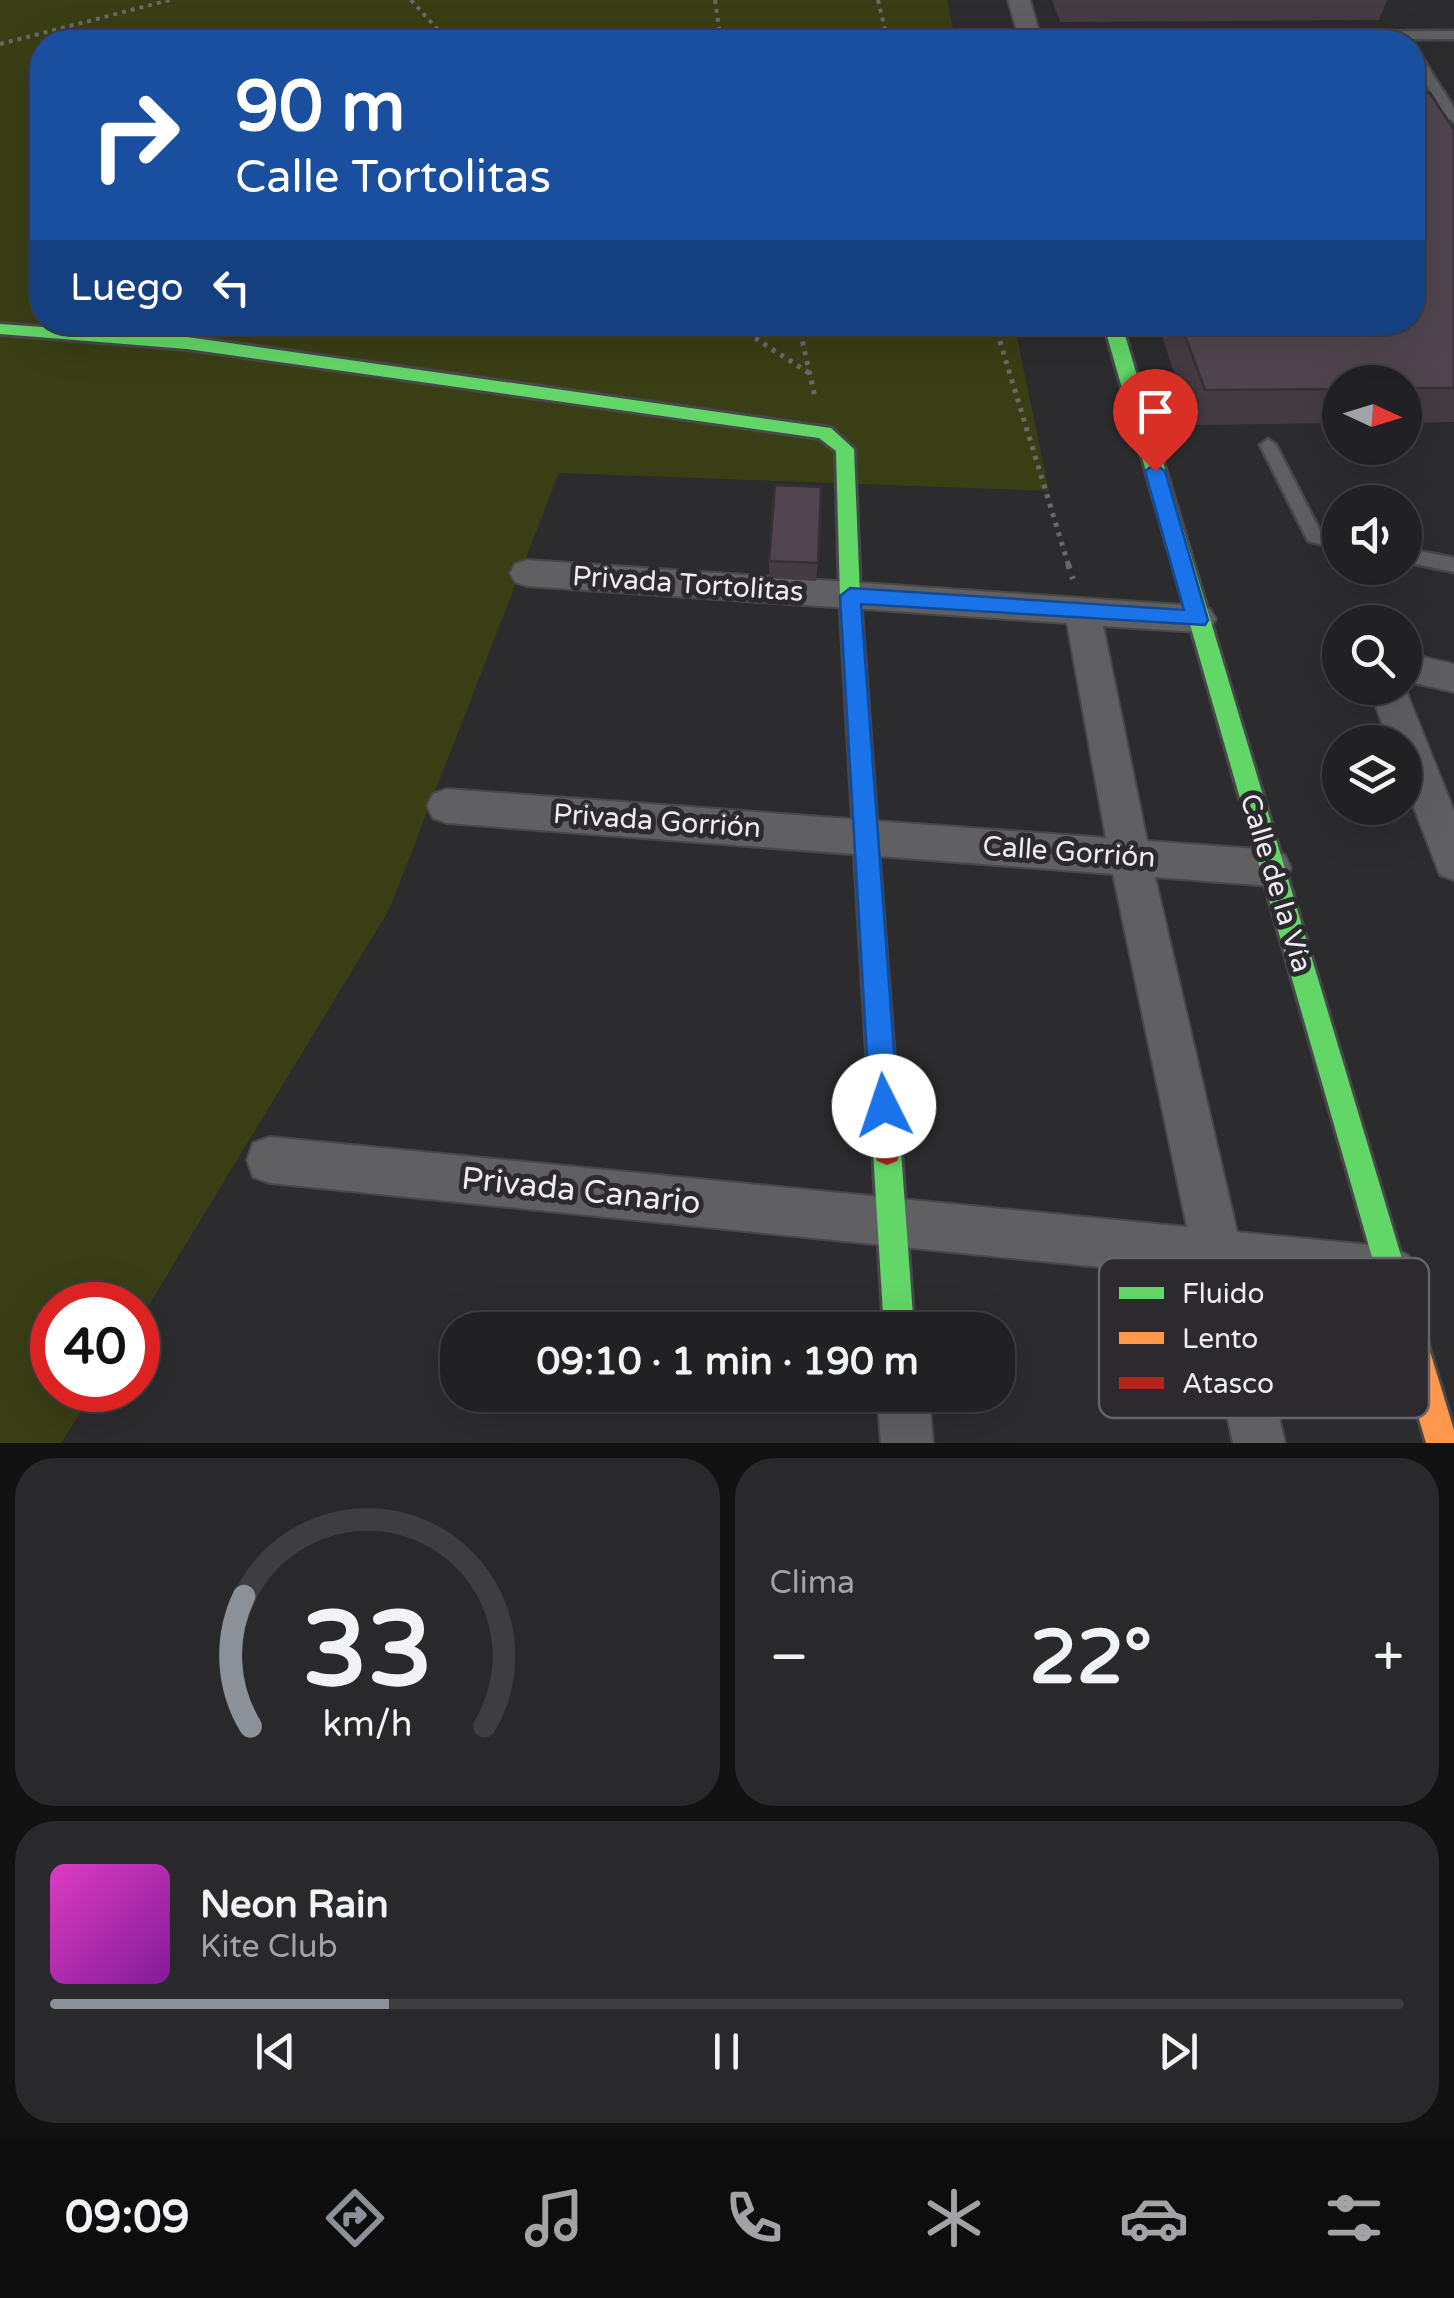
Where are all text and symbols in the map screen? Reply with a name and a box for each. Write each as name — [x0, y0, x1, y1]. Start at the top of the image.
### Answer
text: 90 m — [235, 66, 405, 150]
icon: right — [70, 70, 200, 200]
text: Calle Tortolitas — [235, 151, 551, 205]
icon: left — [204, 260, 259, 315]
text: Luego — [70, 265, 184, 311]
north arrow — [1322, 365, 1422, 465]
map controls — [1322, 365, 1422, 825]
pin — [1113, 369, 1198, 472]
icon: arrive — [1128, 384, 1183, 439]
button: sound — [1322, 485, 1422, 585]
street label: Privada Tortolitas — [571, 559, 805, 609]
button: search — [1322, 605, 1422, 705]
button: layers — [1322, 725, 1422, 825]
street label: Calle de la Vía — [1233, 790, 1319, 976]
street label: Privada Gorrión — [552, 797, 762, 845]
street label: Calle Gorrión — [982, 829, 1156, 875]
position arrow — [832, 1054, 936, 1158]
street label: Privada Canario — [460, 1160, 702, 1222]
legend — [1099, 1258, 1429, 1418]
text: Fluido — [1182, 1277, 1265, 1311]
speed limit sign: 40 — [30, 1282, 160, 1412]
text: Lento — [1182, 1322, 1258, 1356]
text: 09:10 · 1 min · 190 m — [536, 1339, 919, 1385]
text: Atasco — [1182, 1367, 1274, 1401]
text: Clima — [770, 1564, 855, 1602]
text: 33 — [302, 1589, 433, 1714]
text: 22° — [1030, 1613, 1152, 1703]
text: − — [770, 1625, 809, 1691]
text: + — [1373, 1625, 1404, 1691]
text: km/h — [322, 1703, 412, 1746]
text: Neon Rain — [200, 1882, 389, 1928]
text: Kite Club — [200, 1928, 338, 1966]
icon: previous — [248, 2024, 303, 2079]
icon: pause — [699, 2024, 754, 2079]
icon: next — [1151, 2024, 1206, 2079]
icon: directions — [320, 2183, 390, 2253]
icon: music — [519, 2183, 589, 2253]
icon: phone — [719, 2183, 789, 2253]
icon: climate — [919, 2183, 989, 2253]
icon: car — [1119, 2183, 1189, 2253]
icon: filters — [1319, 2183, 1389, 2253]
text: 09:09 — [65, 2191, 190, 2245]

